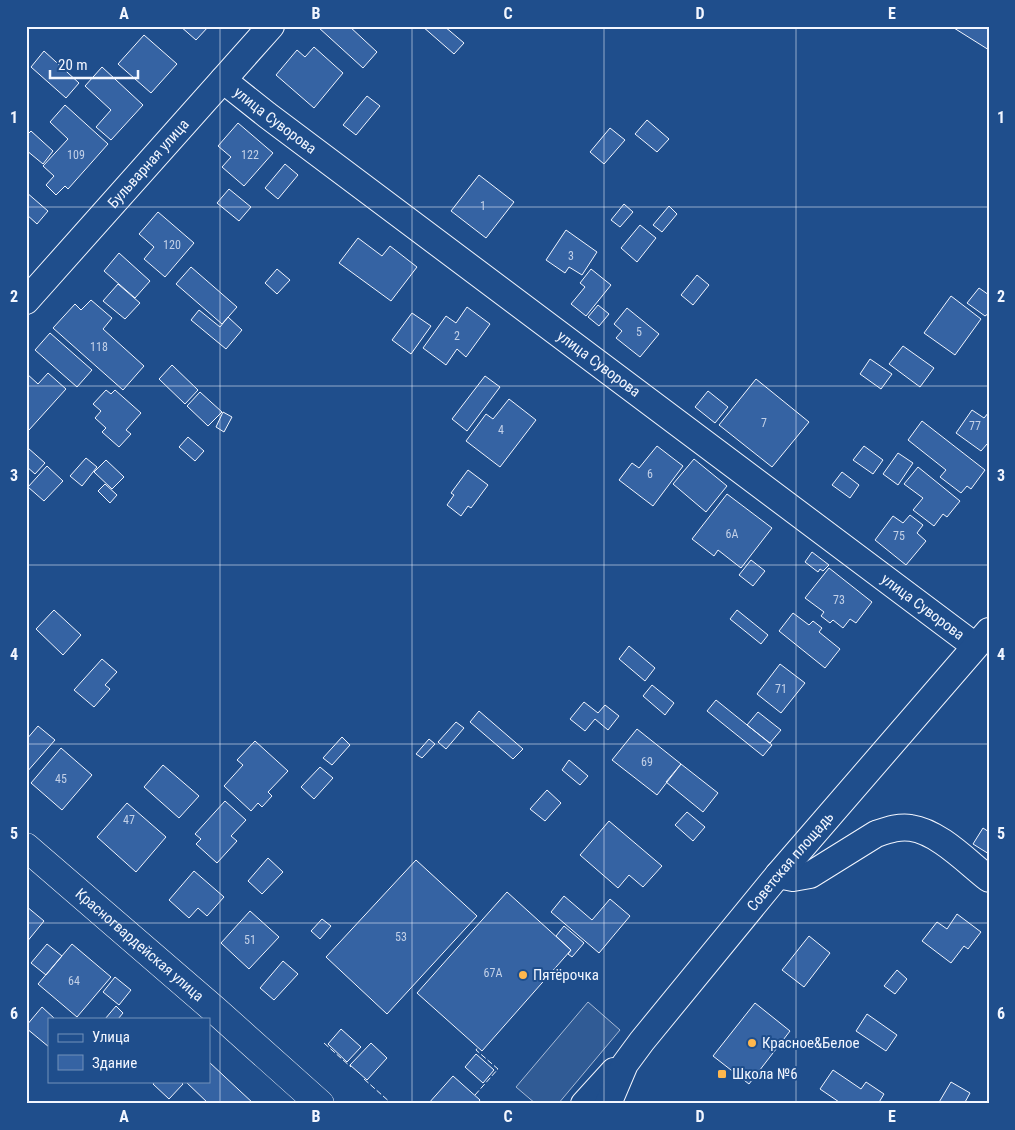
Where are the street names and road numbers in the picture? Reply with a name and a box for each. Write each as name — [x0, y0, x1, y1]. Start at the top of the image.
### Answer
street label: улица Суворова — [230, 83, 320, 158]
street label: Бульварная улица — [104, 115, 193, 212]
street label: улица Суворова — [554, 327, 644, 401]
street label: улица Суворова — [878, 570, 968, 644]
street label: Советская площадь — [743, 808, 838, 915]
street label: Красногвардейская улица — [72, 885, 207, 1005]

